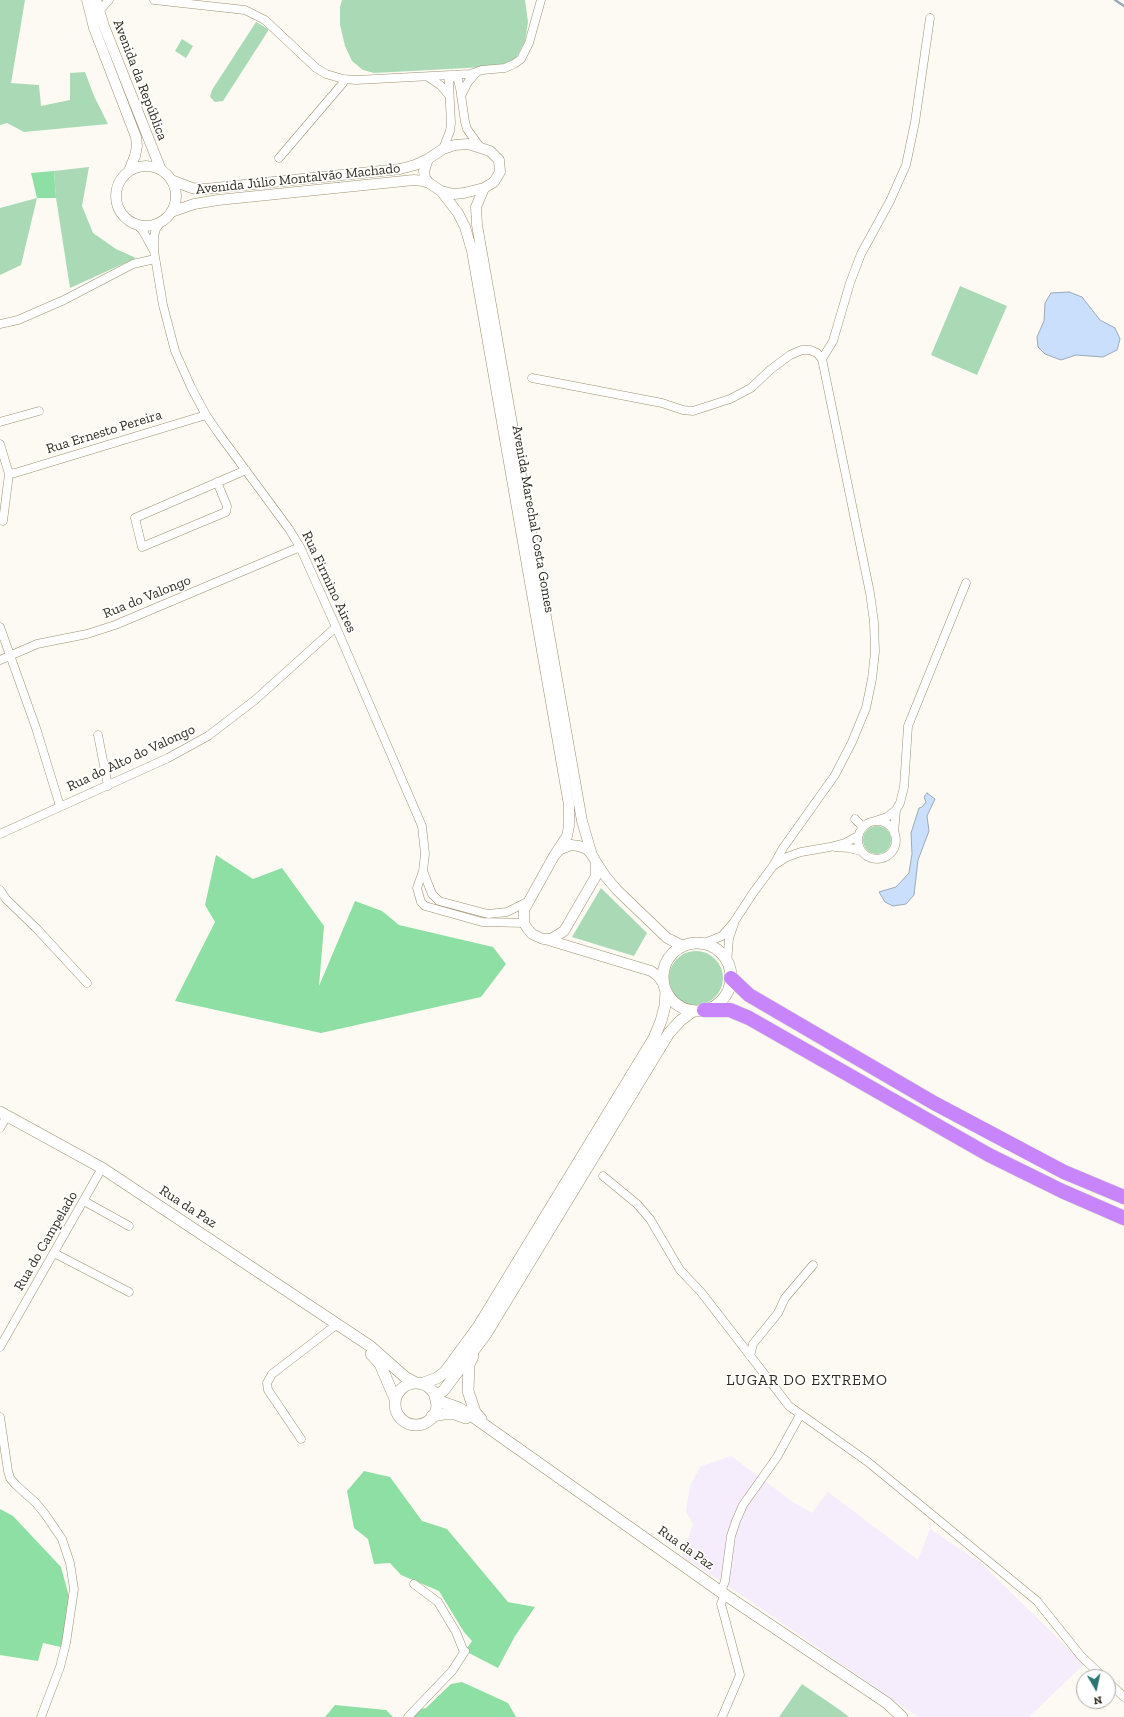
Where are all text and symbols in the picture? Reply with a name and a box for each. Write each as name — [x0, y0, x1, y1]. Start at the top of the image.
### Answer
street label: Avenida da República — [109, 17, 171, 143]
street label: Avenida Júlio Montalvão Machado — [195, 160, 401, 198]
street label: Rua Ernesto Pereira — [44, 406, 164, 458]
street label: Avenida Marechal Costa Gomes — [508, 424, 558, 614]
street label: Rua Firmino Aires — [298, 529, 360, 635]
street label: Rua do Valongo — [101, 572, 193, 622]
street label: Rua do Alto do Valongo — [64, 721, 198, 795]
street label: Rua da Paz — [156, 1182, 220, 1232]
street label: Rua do Campelado — [11, 1188, 81, 1294]
district label: LUGAR DO EXTREMO — [726, 1372, 888, 1390]
street label: Rua da Paz — [654, 1522, 718, 1574]
north arrow — [1076, 1669, 1116, 1709]
text: N — [1093, 1693, 1103, 1707]

